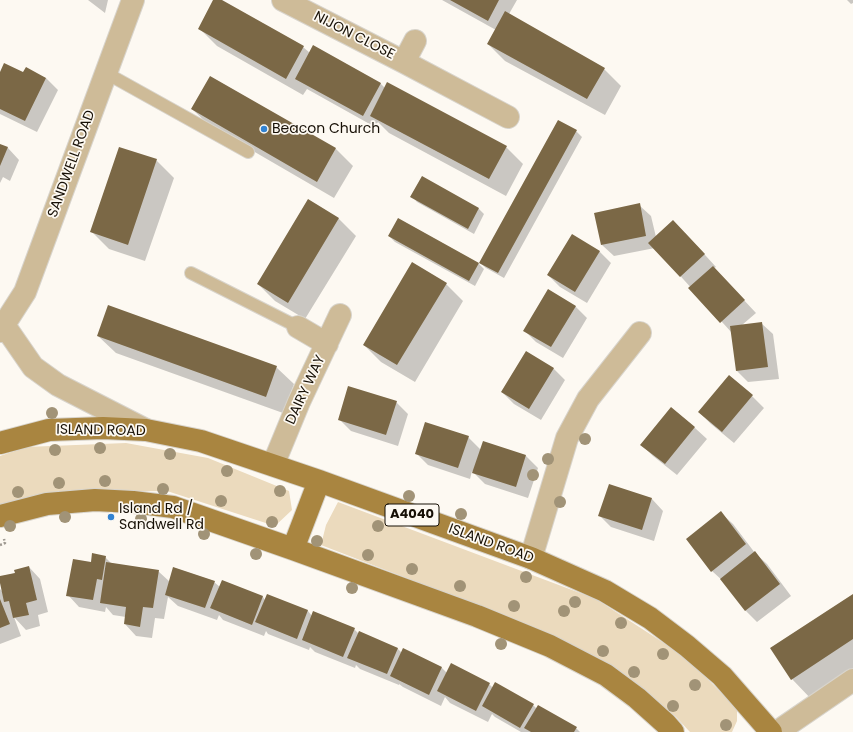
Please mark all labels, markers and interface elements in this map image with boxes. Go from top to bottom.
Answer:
street label: NIJON CLOSE [311,8,397,64]
street label: SANDWELL ROAD [45,108,99,220]
place label: Beacon Church [272,121,380,137]
marker: Beacon Church [259,124,269,134]
street label: DAIRY WAY [283,353,329,427]
street label: ISLAND ROAD [56,422,146,440]
place label: Island Rd / Sandwell Rd [119,501,204,534]
road number: A4040 [385,504,439,526]
marker: Island Rd / Sandwell Rd [106,512,116,522]
street label: ISLAND ROAD [446,521,536,567]

